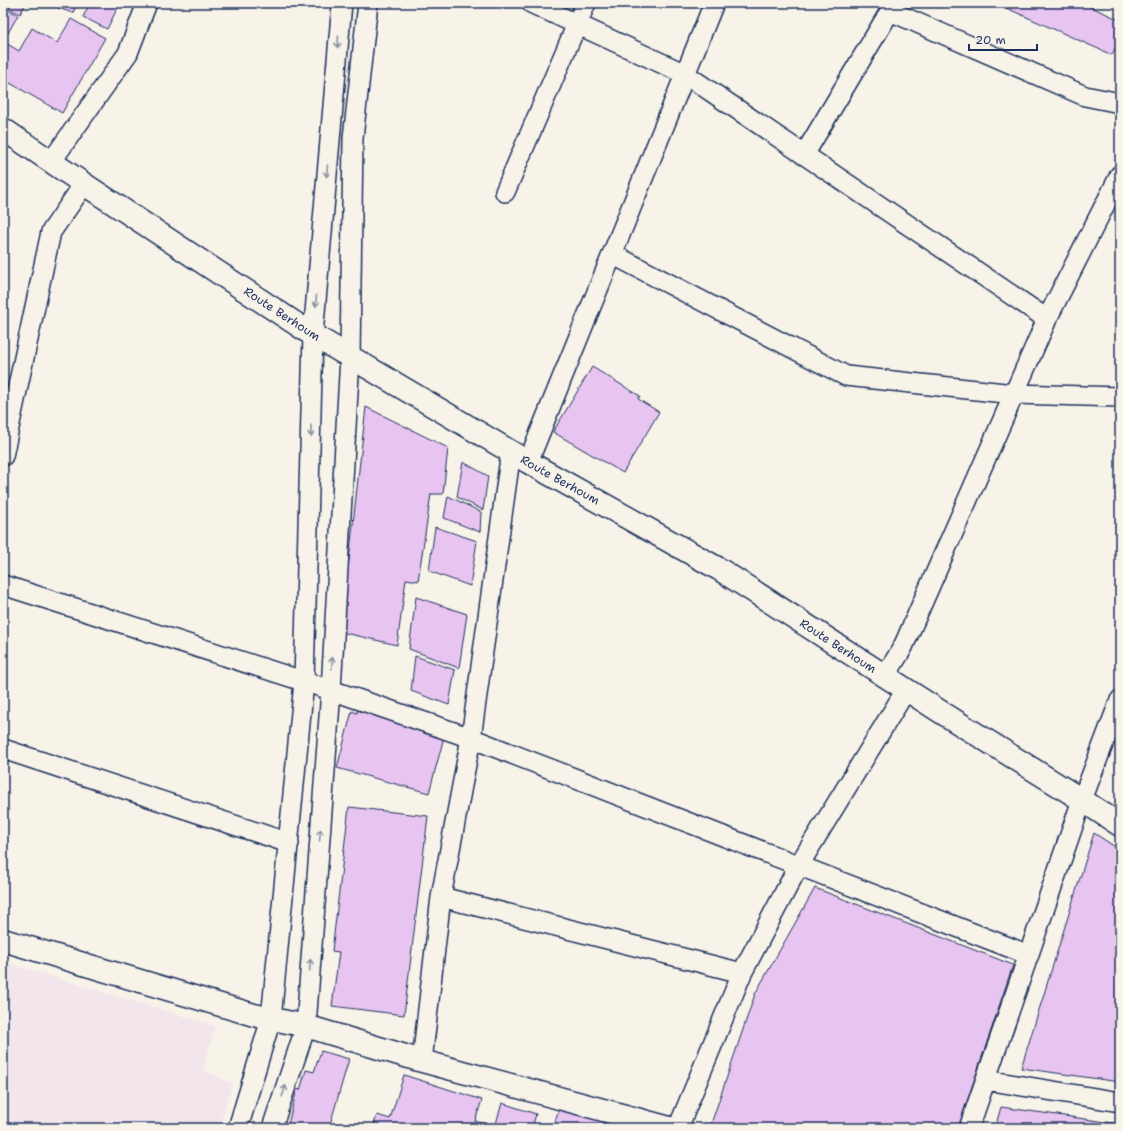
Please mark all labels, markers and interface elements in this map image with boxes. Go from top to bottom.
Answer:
scale bar [969,26,1037,52]
text: 20 m [975,32,1006,48]
one-way arrow [335,35,342,48]
one-way arrow [324,164,331,177]
street label: Route Berhoum [241,283,323,345]
one-way arrow [313,294,320,307]
one-way arrow [307,424,315,437]
street label: Route Berhoum [517,452,603,508]
street label: Route Berhoum [797,615,879,677]
one-way arrow [329,657,336,670]
one-way arrow [316,829,323,842]
one-way arrow [307,959,314,972]
one-way arrow [281,1085,288,1098]

